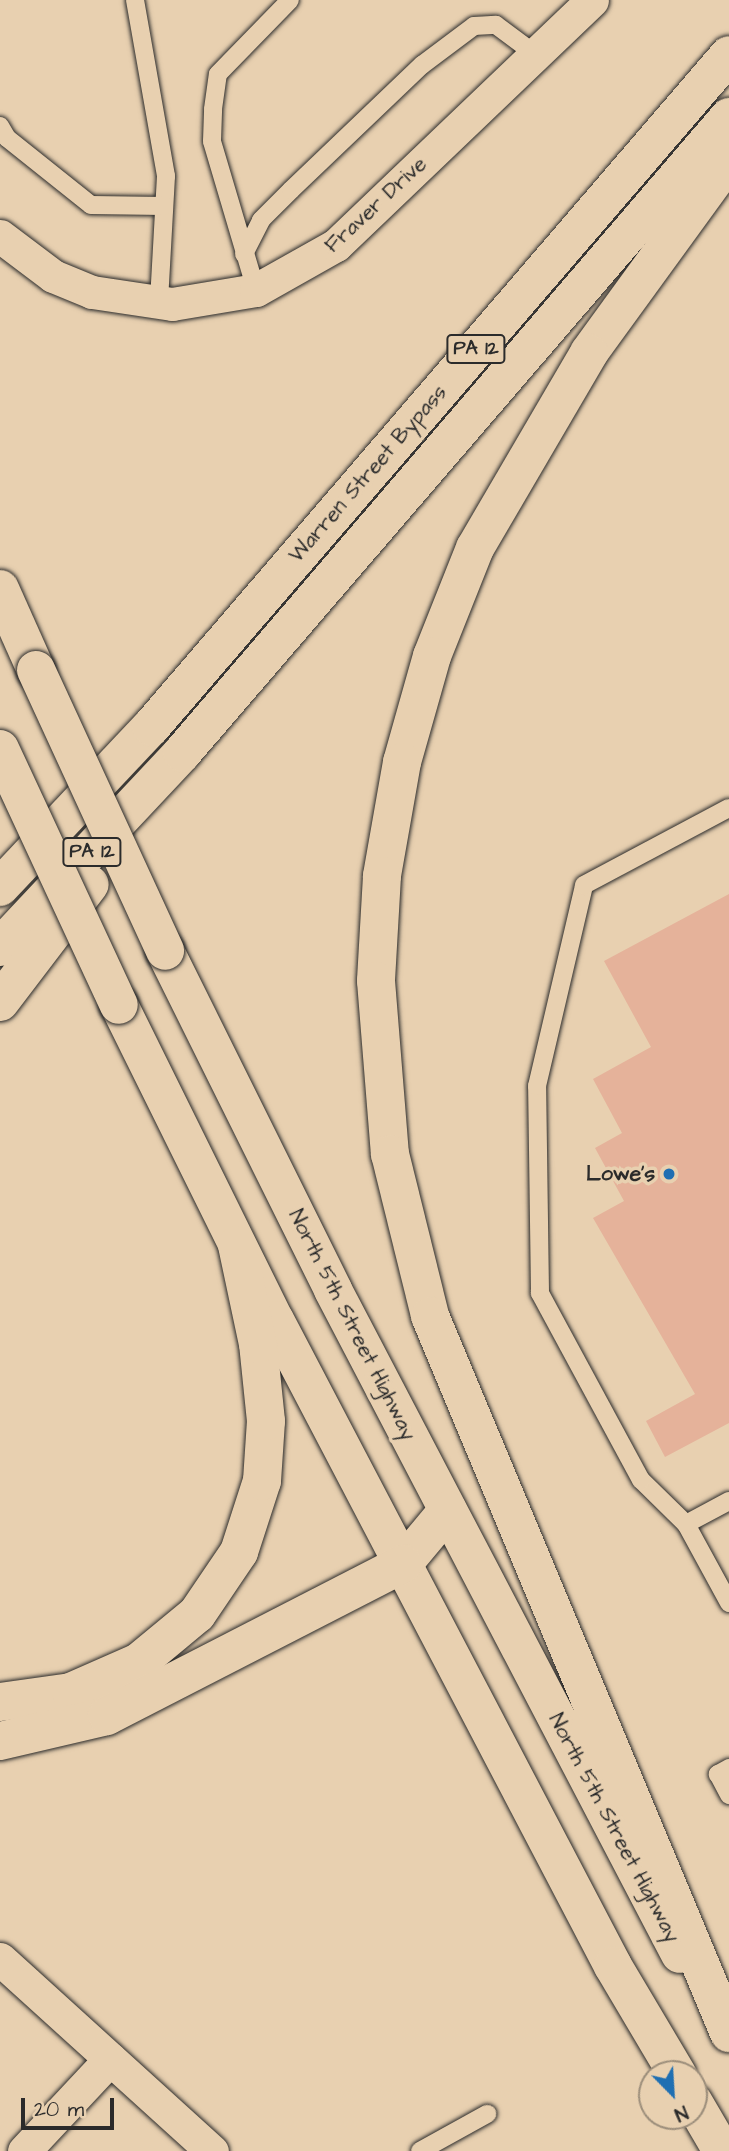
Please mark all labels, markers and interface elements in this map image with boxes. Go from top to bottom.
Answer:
street label: Fraver Drive [320,152,432,258]
road number: PA 12 [446,334,506,364]
street label: Warren Street Bypass [284,380,452,568]
road number: PA 12 [62,836,122,867]
place label: Lowe's [586,1161,655,1187]
marker: Lowe's [661,1166,677,1182]
street label: North 5th Street Highway [283,1205,421,1445]
street label: North 5th Street Highway [543,1709,685,1947]
north arrow [638,2060,708,2130]
scale bar [24,2084,117,2128]
text: 20 m [34,2095,84,2124]
text: N [670,2098,692,2128]

